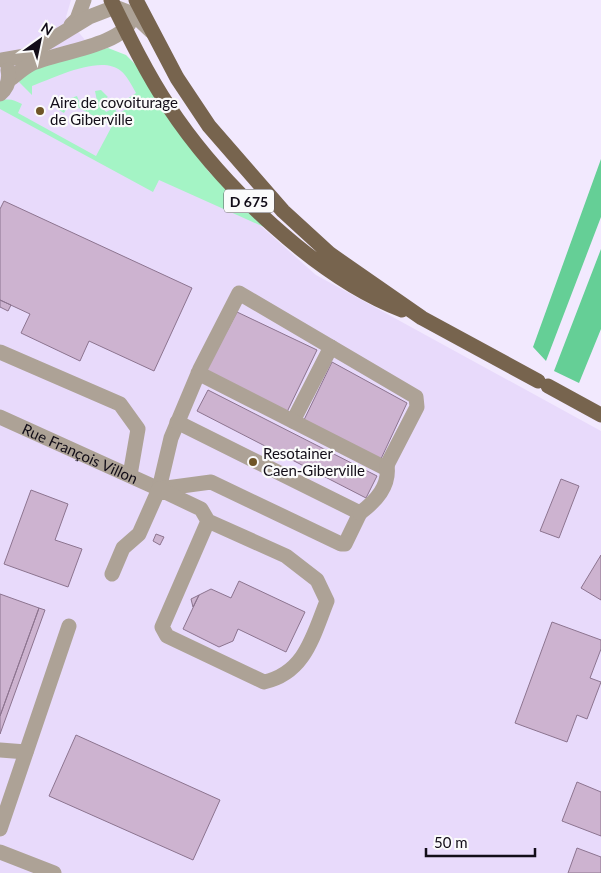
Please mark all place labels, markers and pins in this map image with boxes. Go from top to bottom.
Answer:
place label: Aire de covoiturage de Giberville [50,93,178,128]
marker: Aire de covoiturage de Giberville [34,105,46,117]
place label: Resotainer Caen-Giberville [263,444,365,479]
marker: Resotainer Caen-Giberville [247,456,259,468]

